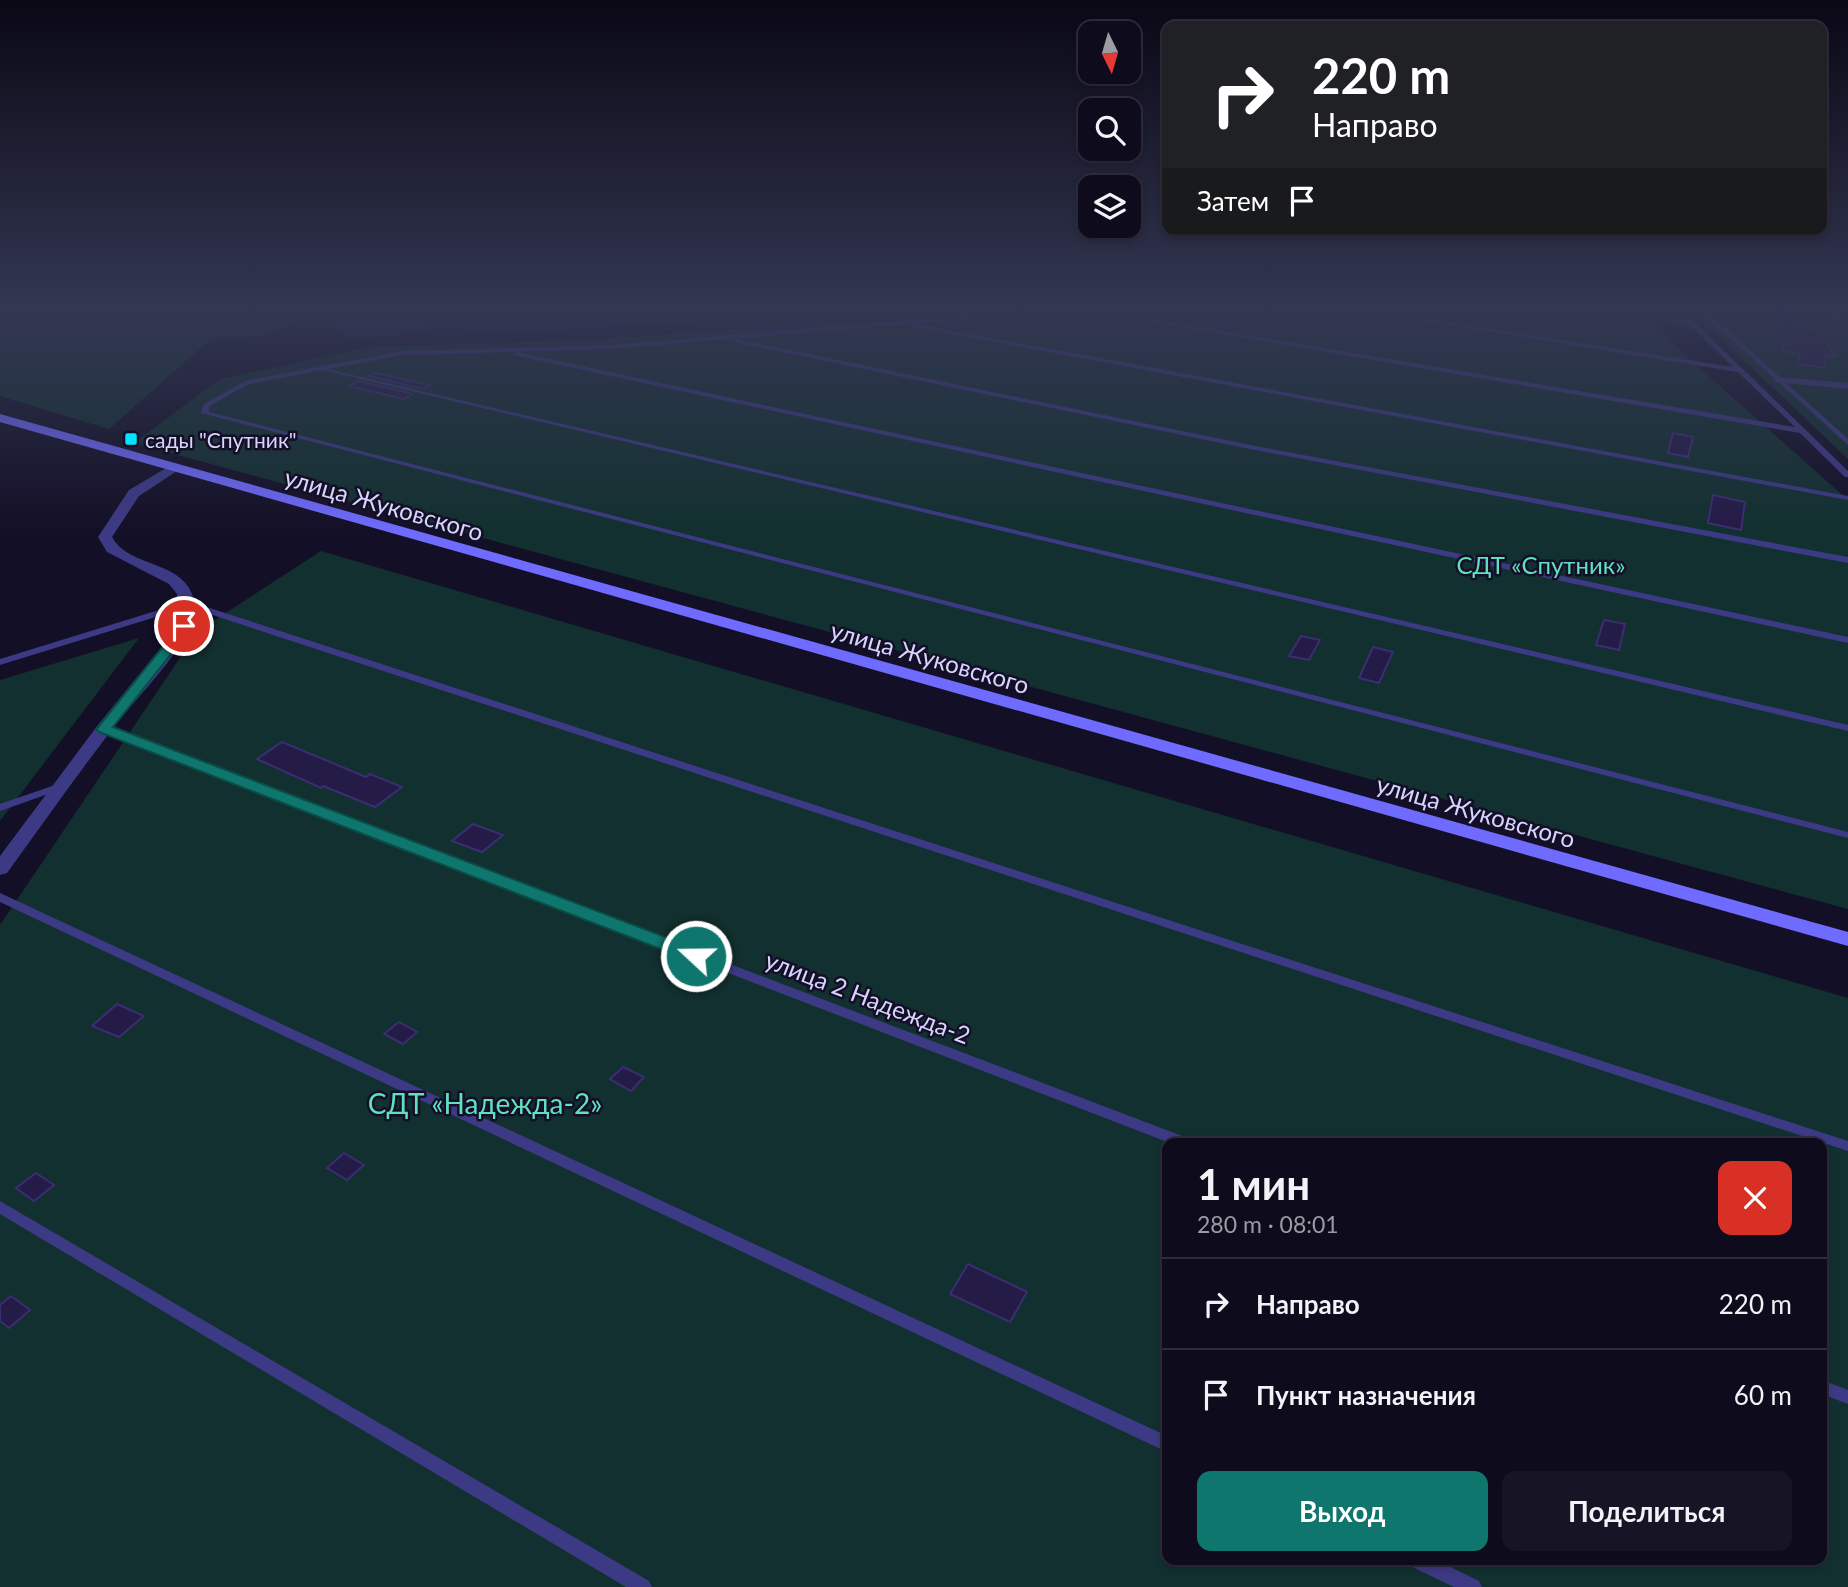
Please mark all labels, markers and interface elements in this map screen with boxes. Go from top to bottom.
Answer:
north arrow [1078,21,1141,84]
map controls [1078,21,1141,238]
text: 220 m [1312,46,1450,104]
icon: right [1197,49,1288,140]
button: search [1078,98,1141,161]
text: Направо [1312,105,1438,144]
button: layers [1078,175,1141,238]
icon: arrive [1283,182,1321,220]
text: Затем [1197,185,1269,217]
place label: сады "Спутник" [145,427,297,452]
marker: сады "Спутник" [123,431,139,447]
street label: улица Жуковского [281,462,487,546]
park label: СДТ «Спутник» [1456,550,1626,579]
pin [154,596,214,656]
icon: arrive [165,607,203,645]
street label: улица Жуковского [827,615,1033,699]
street label: улица Жуковского [1373,769,1579,853]
position arrow [659,919,733,993]
street label: улица 2 Надежда-2 [761,945,975,1049]
park label: СДТ «Надежда-2» [368,1086,602,1120]
text: 1 мин [1197,1159,1310,1209]
button: close [1718,1161,1792,1235]
text: 280 m · 08:01 [1197,1210,1339,1238]
icon: right [1197,1285,1235,1323]
text: Направо [1256,1288,1360,1320]
text: 220 m [1719,1288,1792,1320]
icon: arrive [1197,1376,1235,1414]
text: Пункт назначения [1256,1379,1476,1411]
text: 60 m [1734,1379,1792,1411]
button: Выход [1197,1471,1488,1551]
button: Поделиться [1502,1471,1792,1551]

